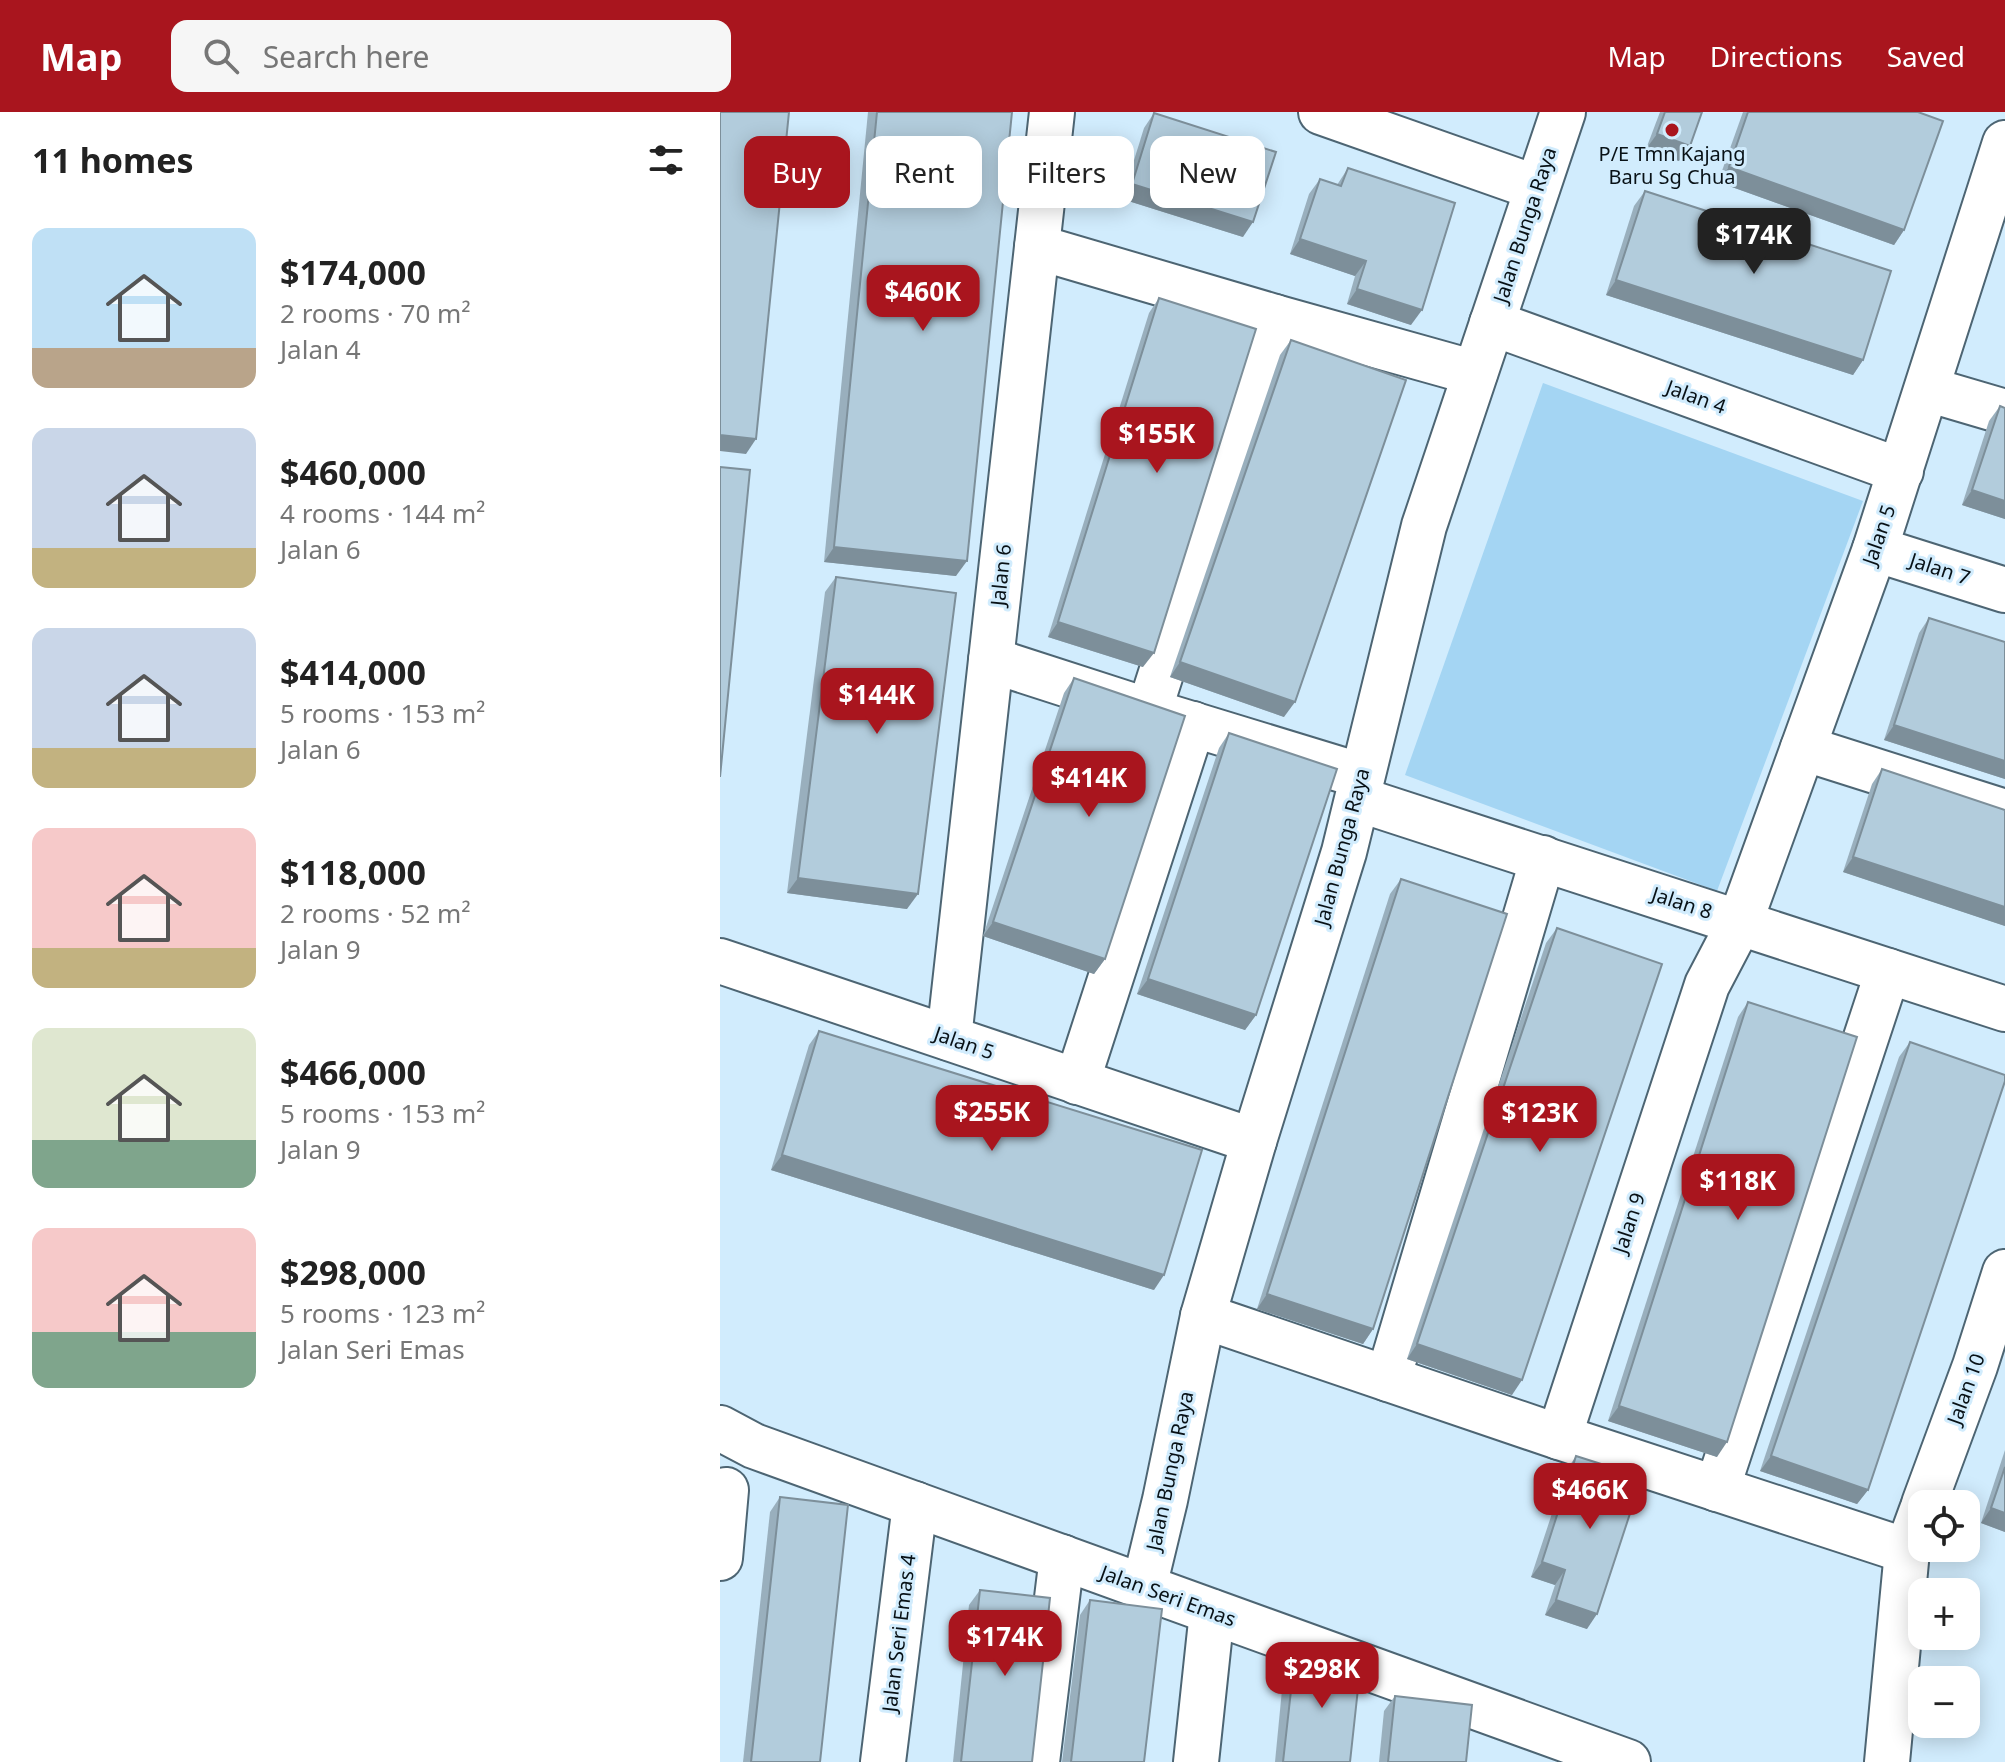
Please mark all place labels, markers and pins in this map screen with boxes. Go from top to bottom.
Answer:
marker: P/E Tmn Kajang Baru Sg Chua [1663,121,1681,139]
place label: P/E Tmn Kajang Baru Sg Chua [1599,140,1745,190]
pin: $174K [1698,208,1810,276]
pin: $460K [867,265,979,333]
pin: $155K [1101,407,1213,475]
pin: $144K [821,668,933,736]
pin: $414K [1033,751,1145,819]
pin: $255K [936,1085,1048,1153]
pin: $123K [1484,1086,1596,1154]
pin: $118K [1682,1154,1794,1222]
pin: $466K [1534,1463,1646,1531]
pin: $174K [949,1610,1061,1678]
pin: $298K [1266,1642,1378,1710]

